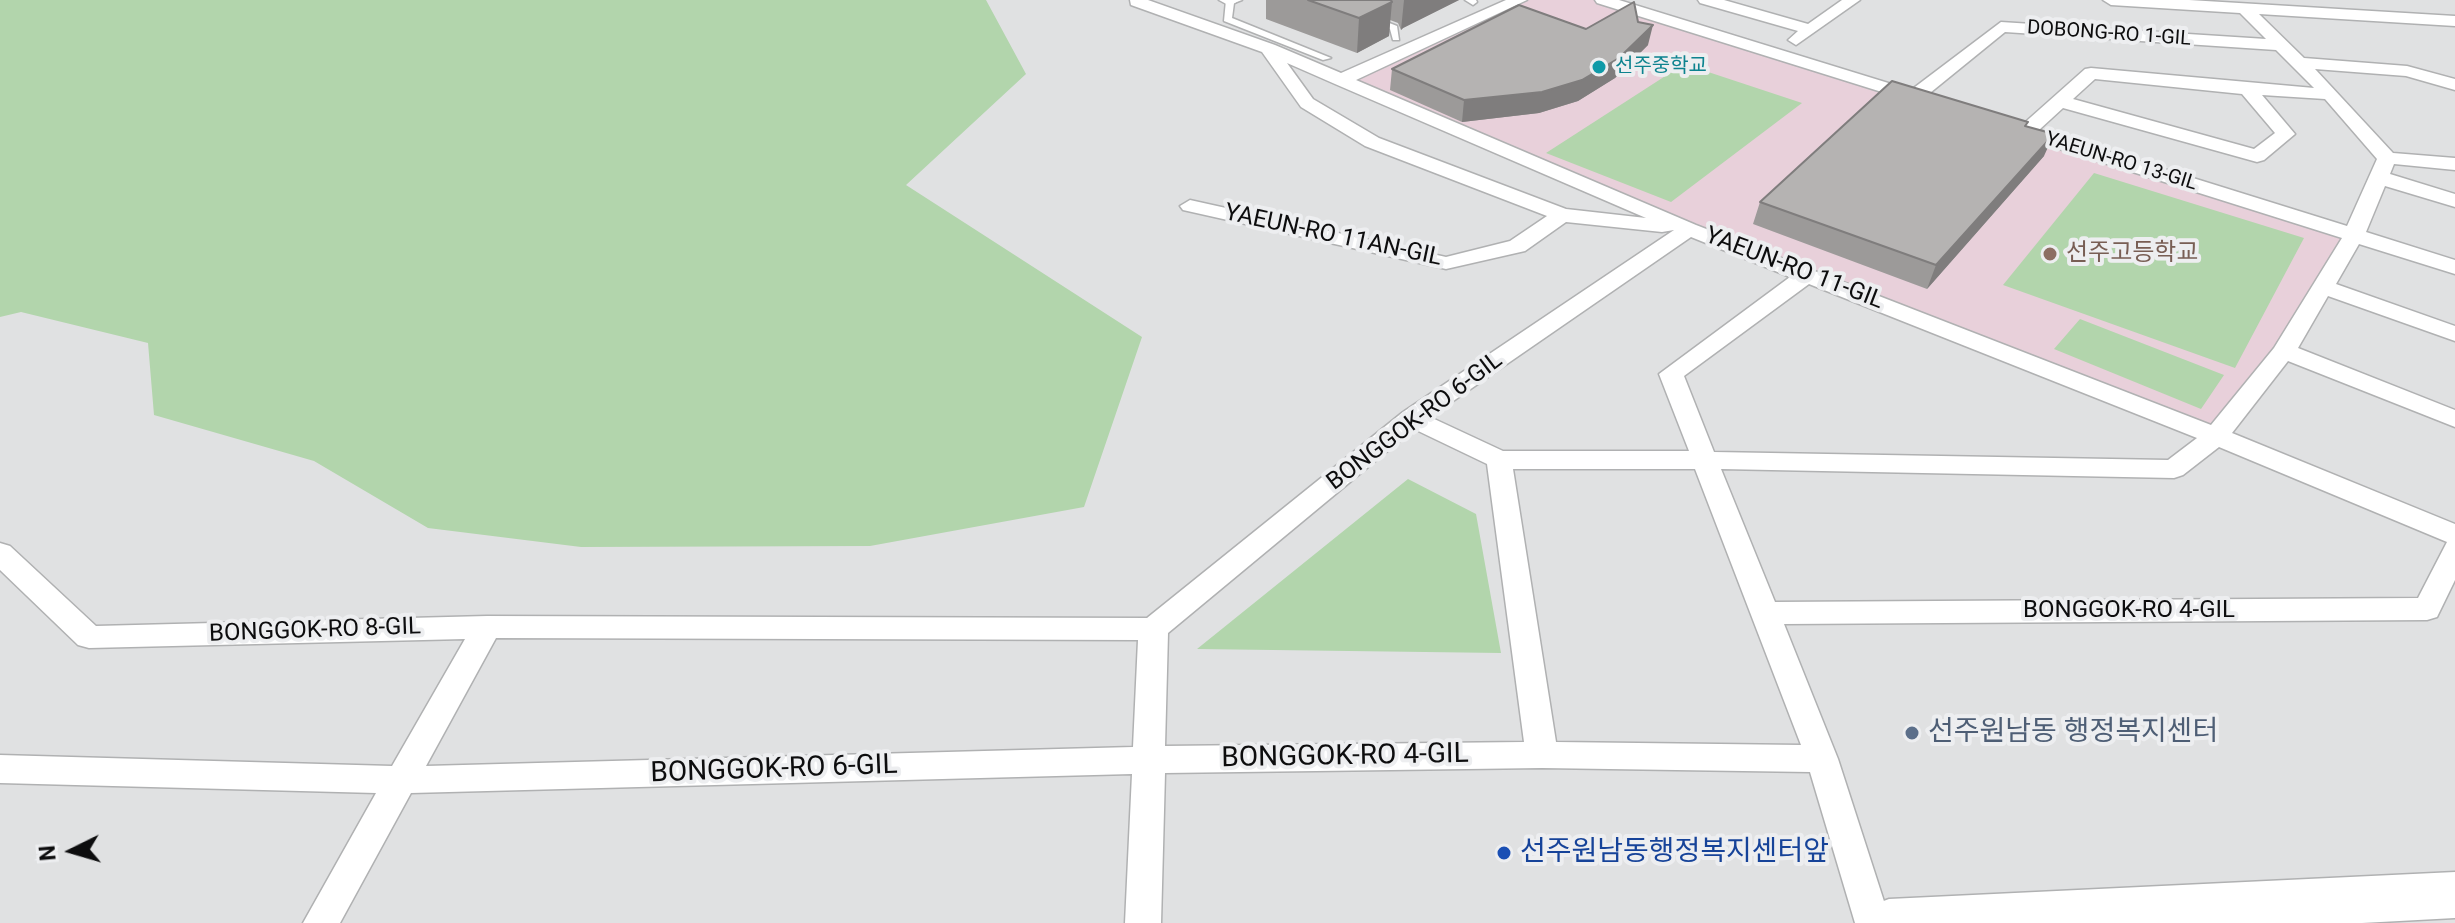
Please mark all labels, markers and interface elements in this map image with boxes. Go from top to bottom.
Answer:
street label: DOBONG-RO 1-GIL [2026,16,2192,52]
place label: 선주중학교 [1615,55,1707,79]
marker: 선주중학교 [1590,58,1608,76]
street label: YAEUN-RO 13-GIL [2042,128,2200,196]
street label: YAEUN-RO 11AN-GIL [1222,199,1444,273]
street label: YAEUN-RO 11-GIL [1701,222,1887,316]
place label: 선주고등학교 [2066,240,2198,268]
marker: 선주고등학교 [2041,245,2059,263]
street label: BONGGOK-RO 6-GIL [1322,347,1508,497]
street label: BONGGOK-RO 4-GIL [2023,597,2235,625]
street label: BONGGOK-RO 8-GIL [209,613,421,649]
place label: 선주원남동 행정복지센터 [1928,716,2218,750]
marker: 선주원남동 행정복지센터 [1903,724,1921,742]
street label: BONGGOK-RO 4-GIL [1221,738,1469,776]
street label: BONGGOK-RO 6-GIL [650,749,898,791]
north arrow [32,811,112,891]
place label: 선주원남동행정복지센터앞 [1520,836,1829,870]
text: N [34,844,61,862]
marker: 선주원남동행정복지센터앞 [1495,844,1513,862]

